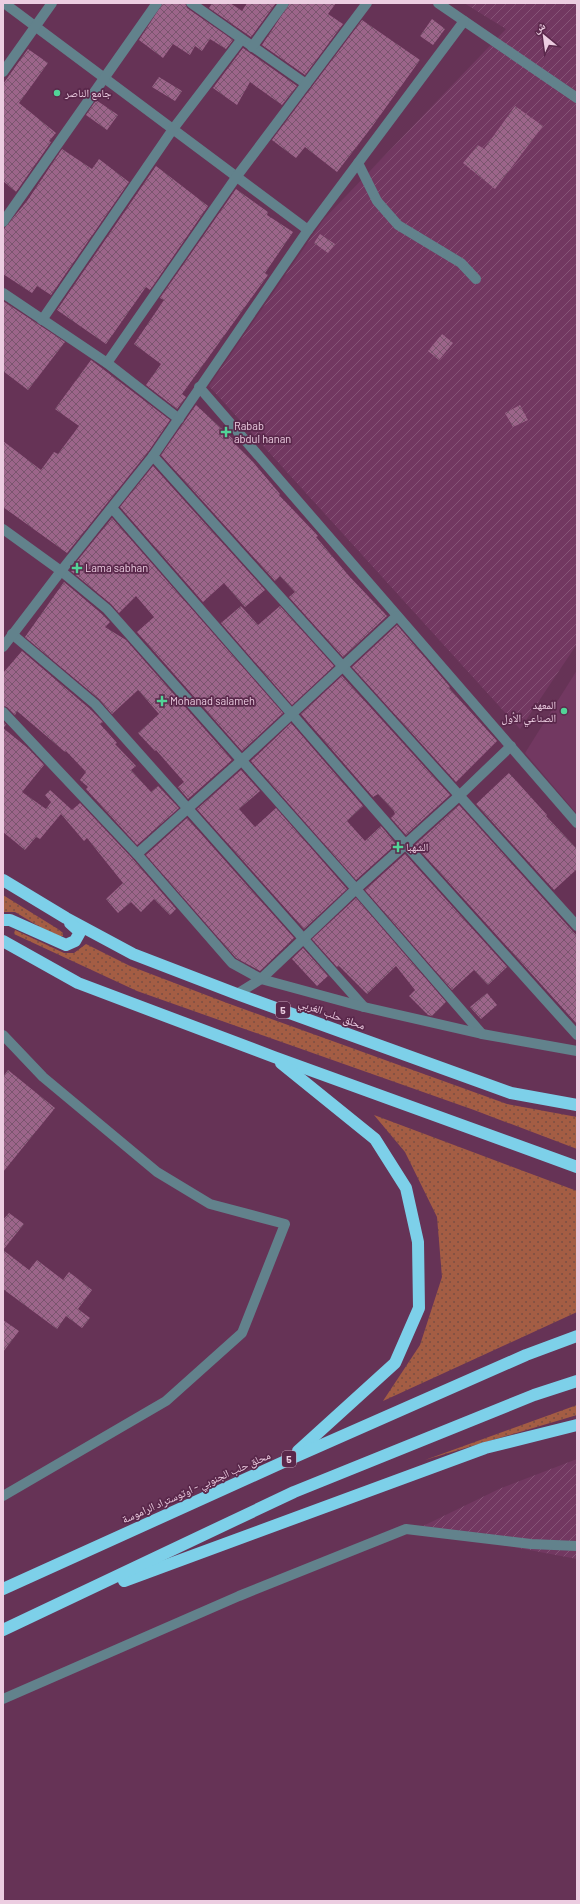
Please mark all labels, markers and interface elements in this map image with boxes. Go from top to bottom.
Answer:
north arrow [524,16,564,56]
text: ش [531,18,548,37]
place label: جامع الناصر [64,86,111,100]
marker: جامع الناصر [52,88,62,98]
place label: Rabab abdul hanan [234,419,291,445]
marker: Rabab abdul hanan [221,427,231,437]
place label: Lama sabhan [85,561,148,574]
marker: Lama sabhan [72,563,82,573]
place label: Mohanad salameh [170,694,255,707]
marker: Mohanad salameh [157,696,167,706]
place label: المعهد الصناعي الأول [501,698,556,727]
marker: المعهد الصناعي الأول [559,706,569,716]
place label: الشهبا [406,840,428,853]
marker: الشهبا [393,842,403,852]
street label: محلق حلب الغربي [296,995,367,1034]
road number: 5 [276,1002,290,1018]
street label: محلق حلب الجنوبي - اوتوستراد الراموسة [120,1448,273,1528]
road number: 5 [282,1451,296,1467]

